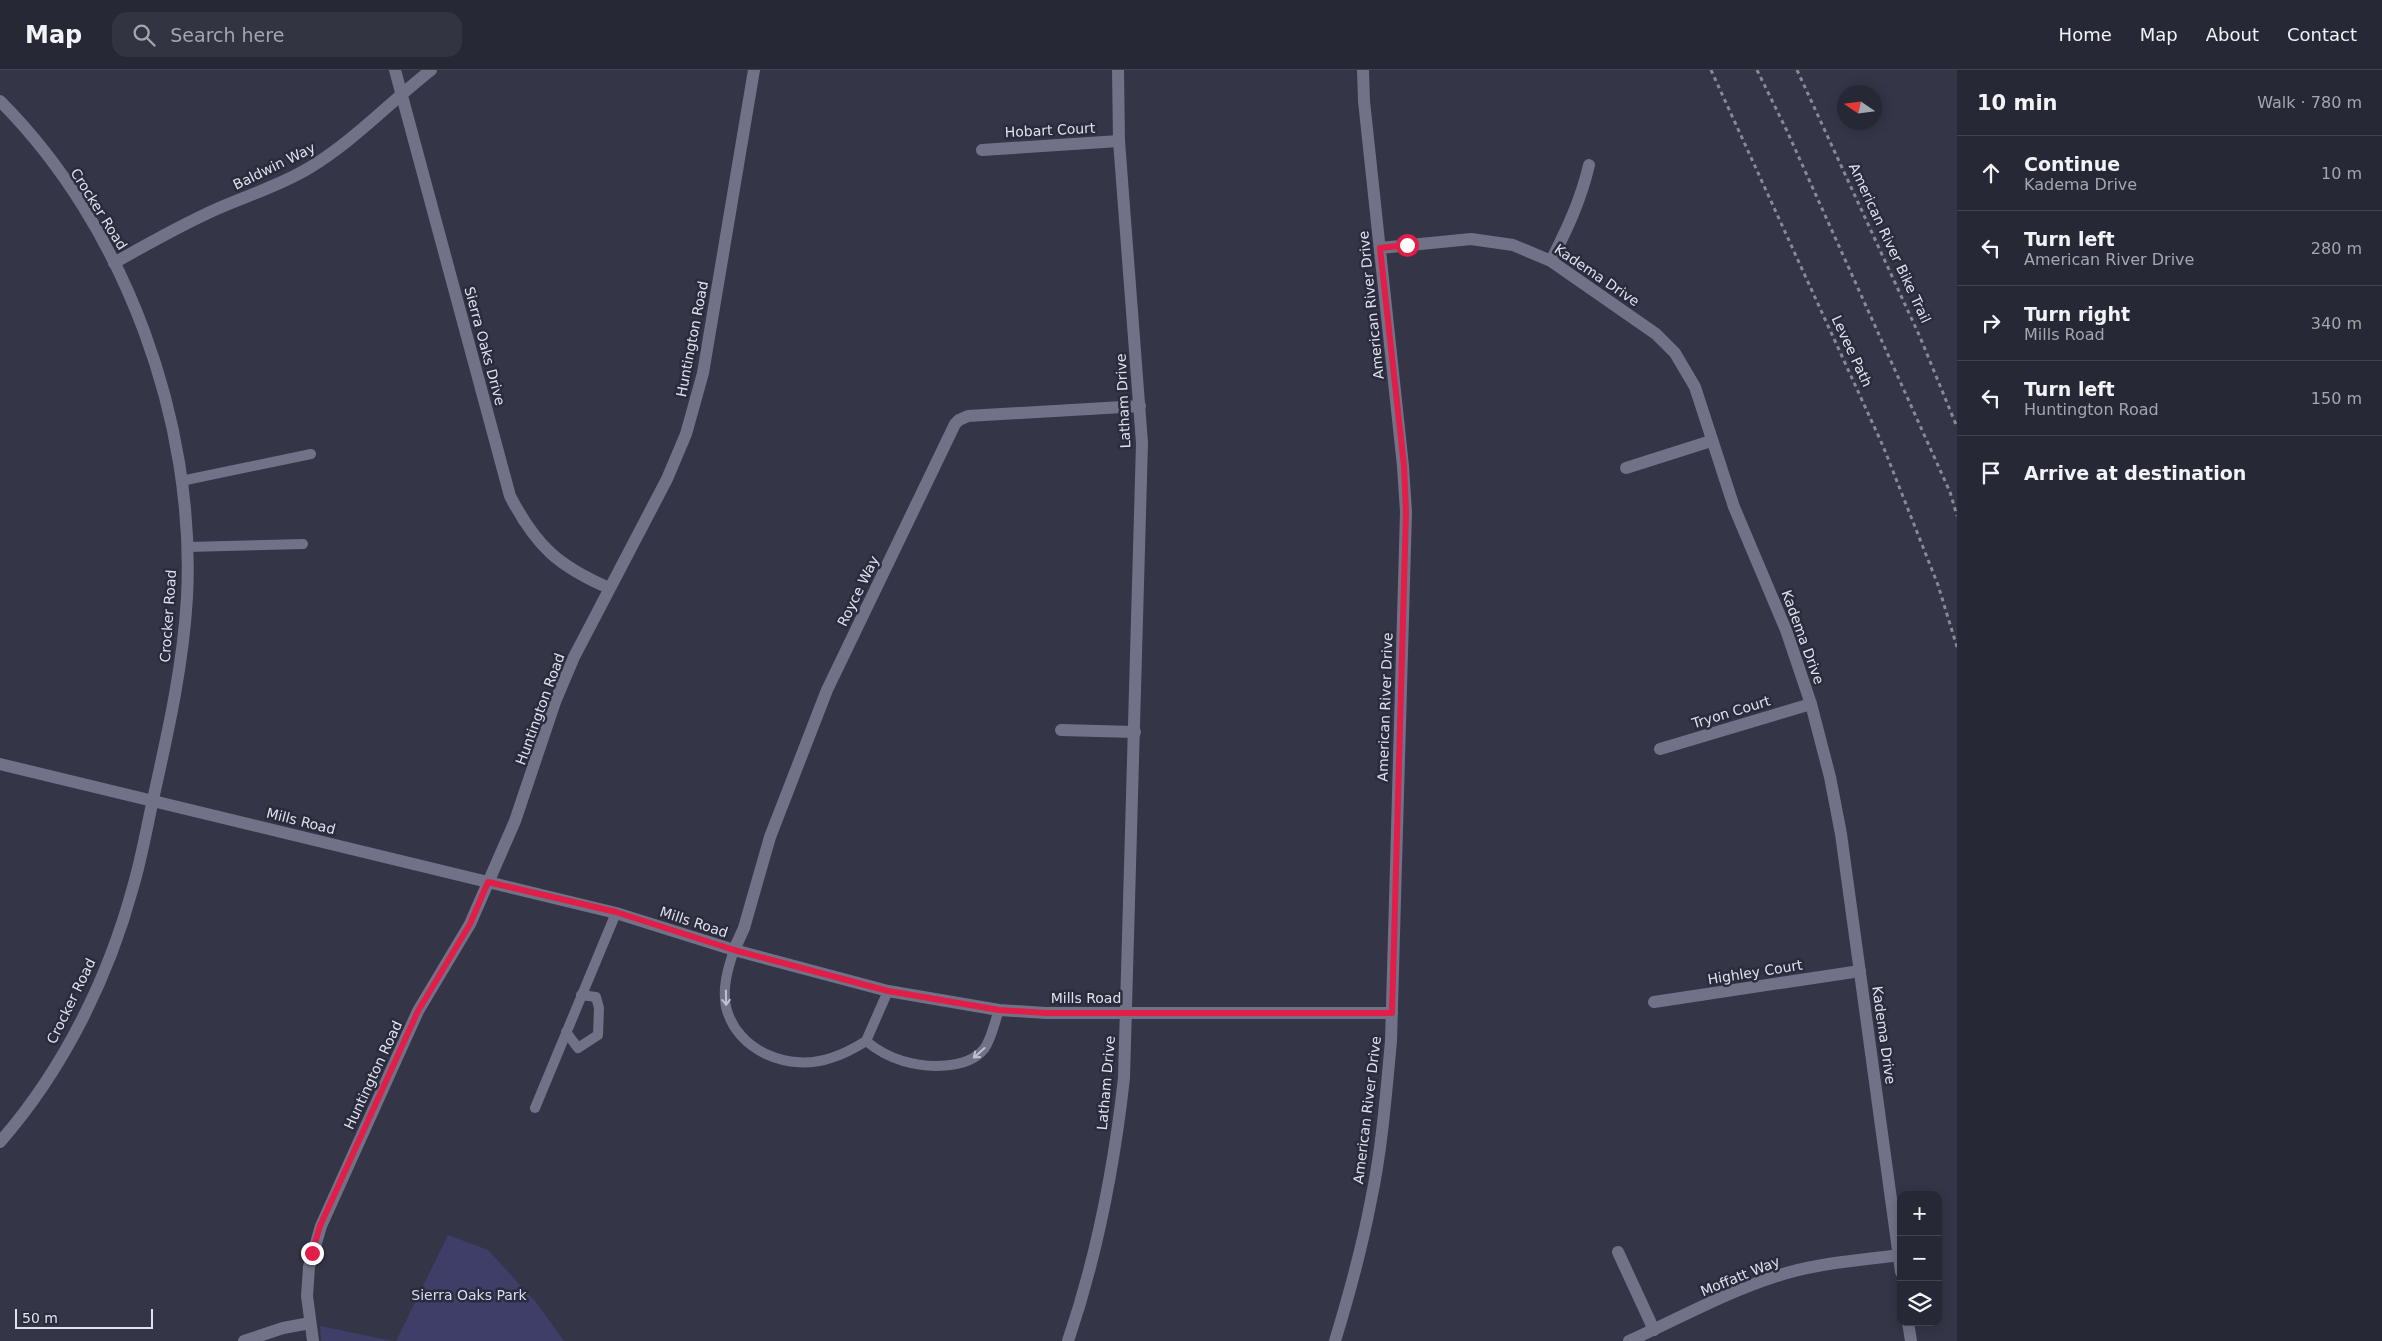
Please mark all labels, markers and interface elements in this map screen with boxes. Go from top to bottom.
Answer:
search box [112,12,462,57]
text: Map [25,21,82,49]
icon: search [130,21,158,49]
text: Search here [170,24,284,46]
text: Home [2059,24,2112,45]
text: Map [2140,24,2178,45]
text: About [2206,24,2259,45]
text: Contact [2287,24,2357,45]
north arrow [1837,85,1882,130]
text: 10 min [1977,91,2058,115]
text: Walk · 780 m [2257,93,2362,112]
street label: Hobart Court [1004,120,1096,140]
street label: Baldwin Way [230,139,318,193]
text: Continue [2024,153,2120,175]
icon: ahead [1977,159,2005,187]
street label: American River Bike Trail [1846,161,1934,325]
text: 10 m [2321,164,2362,183]
street label: Crocker Road [68,165,130,253]
text: Kadema Drive [2024,175,2137,194]
text: Turn left [2024,228,2115,250]
street label: American River Drive [1355,230,1387,380]
route start [1396,234,1419,257]
icon: left [1977,234,2005,262]
text: 280 m [2311,239,2362,258]
street label: Kadema Drive [1551,241,1643,309]
text: American River Drive [2024,250,2194,269]
street label: Huntington Road [673,280,711,398]
street label: Sierra Oaks Drive [461,285,509,407]
text: Turn right [2024,303,2130,325]
icon: right [1977,309,2005,337]
street label: Levee Path [1829,313,1875,389]
text: 340 m [2311,314,2362,333]
text: Mills Road [2024,325,2105,344]
street label: Latham Drive [1113,353,1133,449]
text: Turn left [2024,378,2115,400]
icon: left [1977,384,2005,412]
text: 150 m [2311,389,2362,408]
text: Huntington Road [2024,400,2159,419]
icon: arrive [1977,459,2005,487]
text: Arrive at destination [2024,462,2246,484]
street label: Royce Way [834,553,882,629]
street label: Crocker Road [157,569,179,663]
street label: Kadema Drive [1779,588,1827,686]
street label: American River Drive [1374,632,1396,782]
street label: Huntington Road [512,651,568,767]
street label: Tryon Court [1689,692,1772,732]
street label: Mills Road [265,805,337,837]
street label: Mills Road [658,903,730,941]
street label: Crocker Road [43,956,99,1046]
street label: Highley Court [1706,957,1804,987]
street label: Kadema Drive [1869,985,1899,1085]
one-way arrow [721,989,731,1005]
street label: Mills Road [1051,990,1121,1006]
street label: Huntington Road [341,1018,405,1132]
street label: Latham Drive [1094,1035,1118,1131]
street label: American River Drive [1350,1035,1384,1185]
one-way arrow [972,1047,985,1059]
map controls [1897,1191,1942,1326]
button: + [1897,1191,1942,1236]
button: − [1897,1236,1942,1281]
route end [301,1242,324,1265]
street label: Moffatt Way [1698,1253,1782,1299]
button: layers [1897,1281,1942,1326]
park label: Sierra Oaks Park [411,1287,528,1303]
scale bar [15,1306,152,1329]
text: 50 m [22,1310,58,1326]

